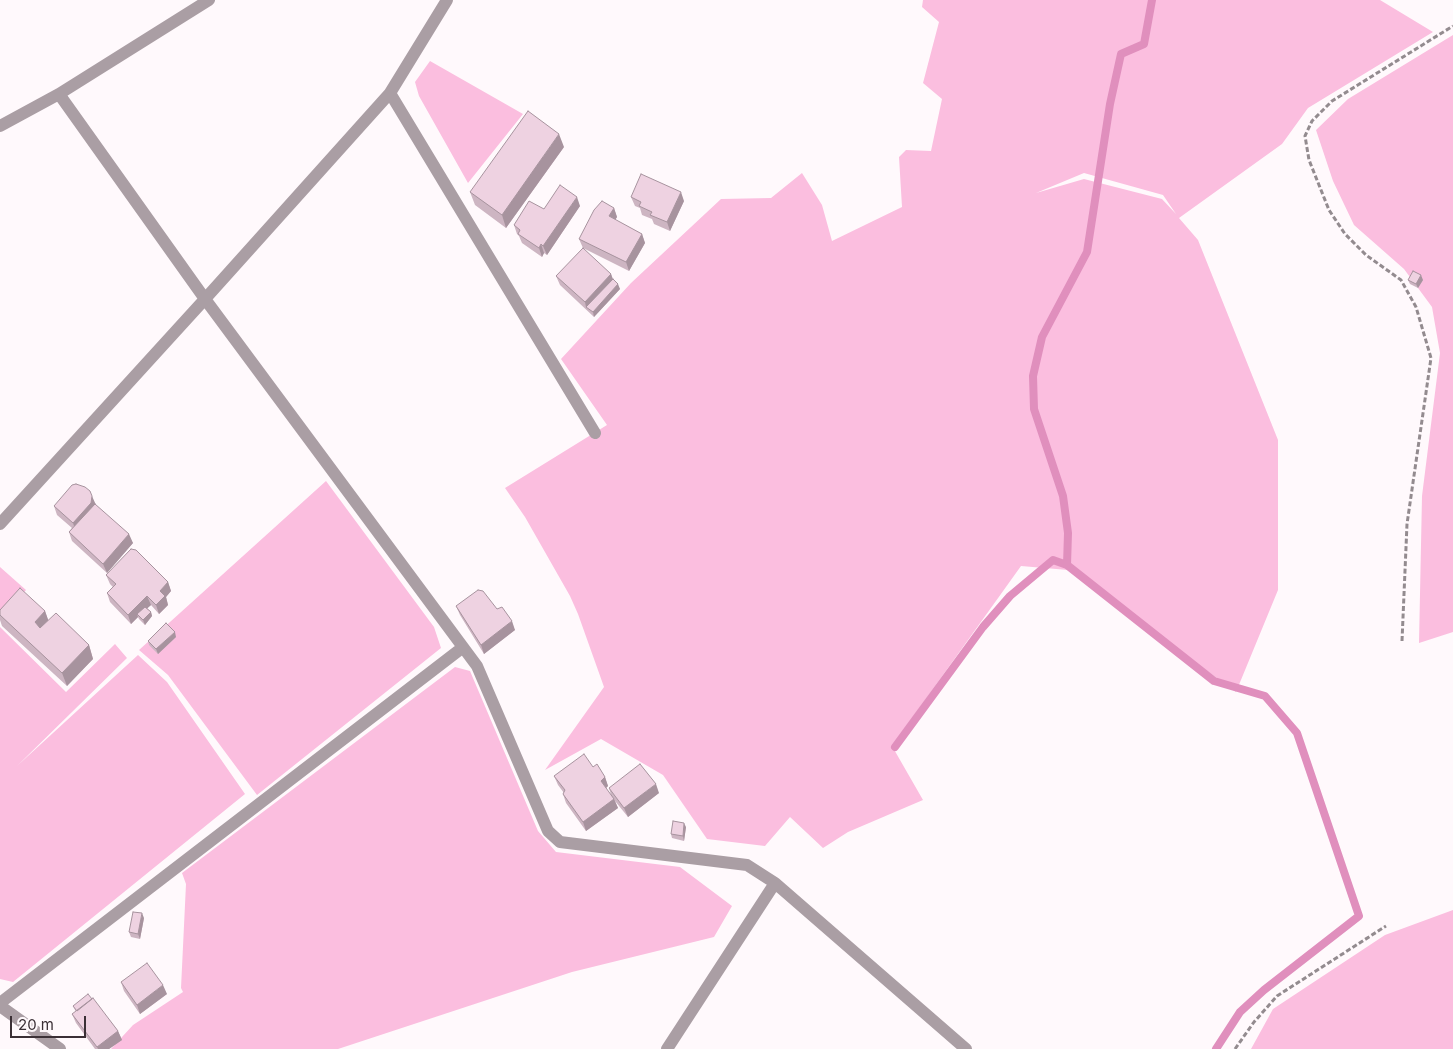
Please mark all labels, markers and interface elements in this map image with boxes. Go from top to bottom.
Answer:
scale bar [12,1006,89,1038]
text: 20 m [18,1015,54,1034]

